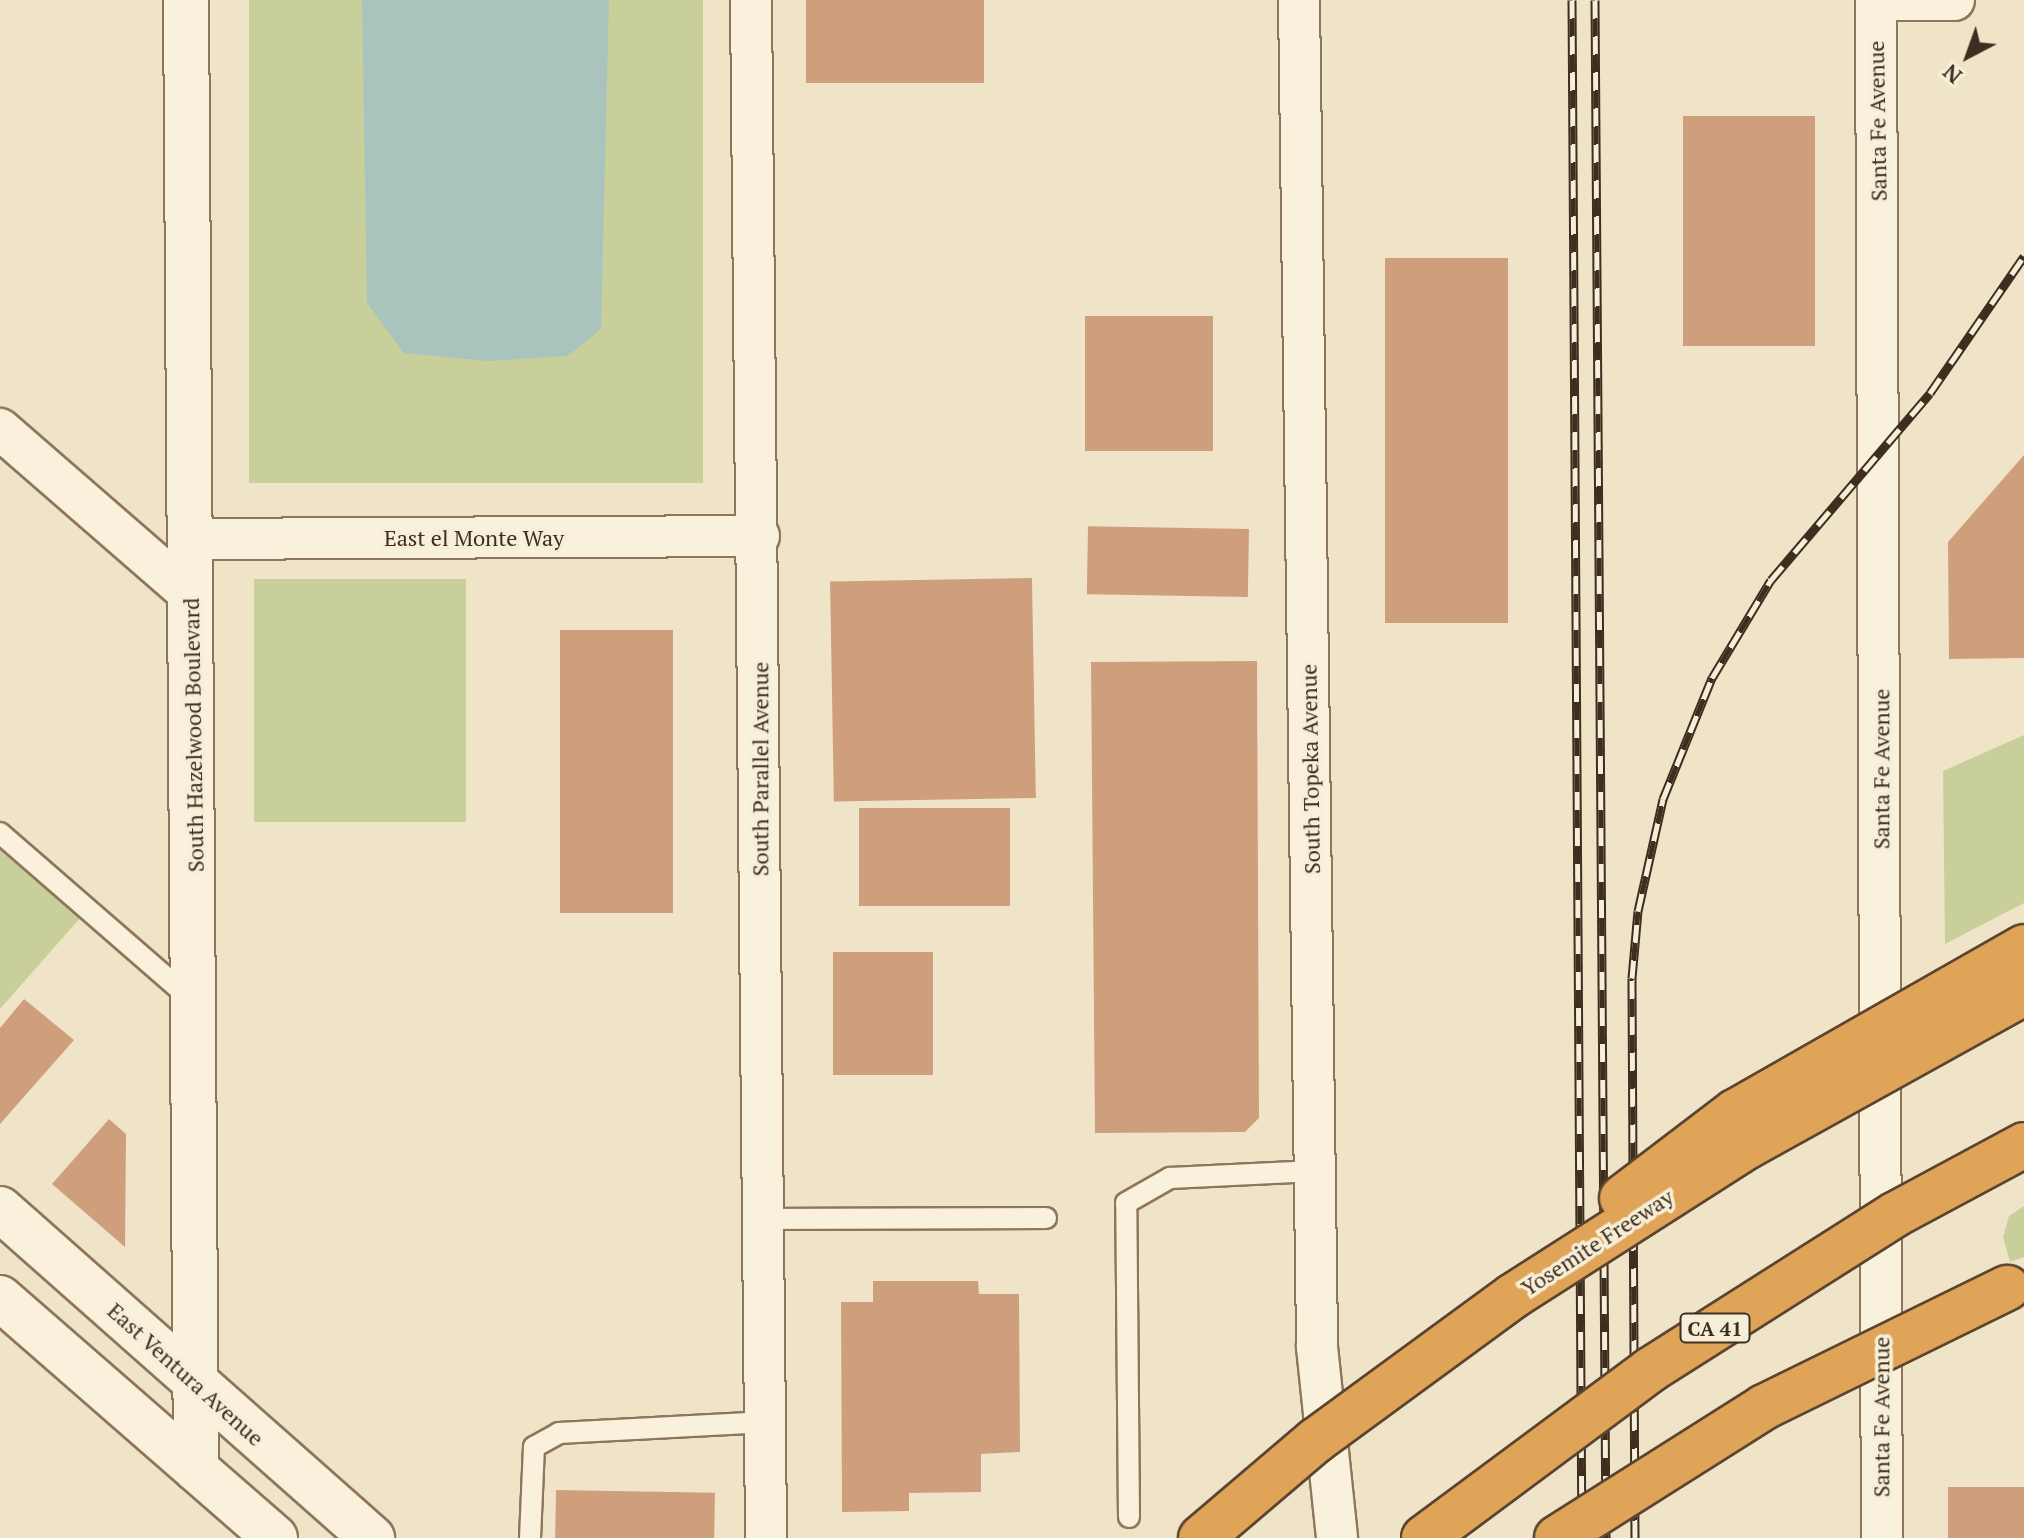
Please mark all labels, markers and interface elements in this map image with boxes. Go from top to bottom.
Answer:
north arrow [1928,16,2008,96]
street label: Santa Fe Avenue [1862,40,1892,202]
text: N [1936,58,1968,91]
street label: East el Monte Way [384,525,564,551]
street label: South Hazelwood Boulevard [177,598,209,872]
street label: South Parallel Avenue [747,661,773,877]
street label: South Topeka Avenue [1295,663,1325,875]
street label: Santa Fe Avenue [1868,689,1894,849]
street label: Yosemite Freeway [1516,1183,1678,1301]
street label: East Ventura Avenue [102,1297,270,1451]
road number: CA 41 [1679,1312,1751,1344]
street label: Santa Fe Avenue [1868,1337,1894,1497]

